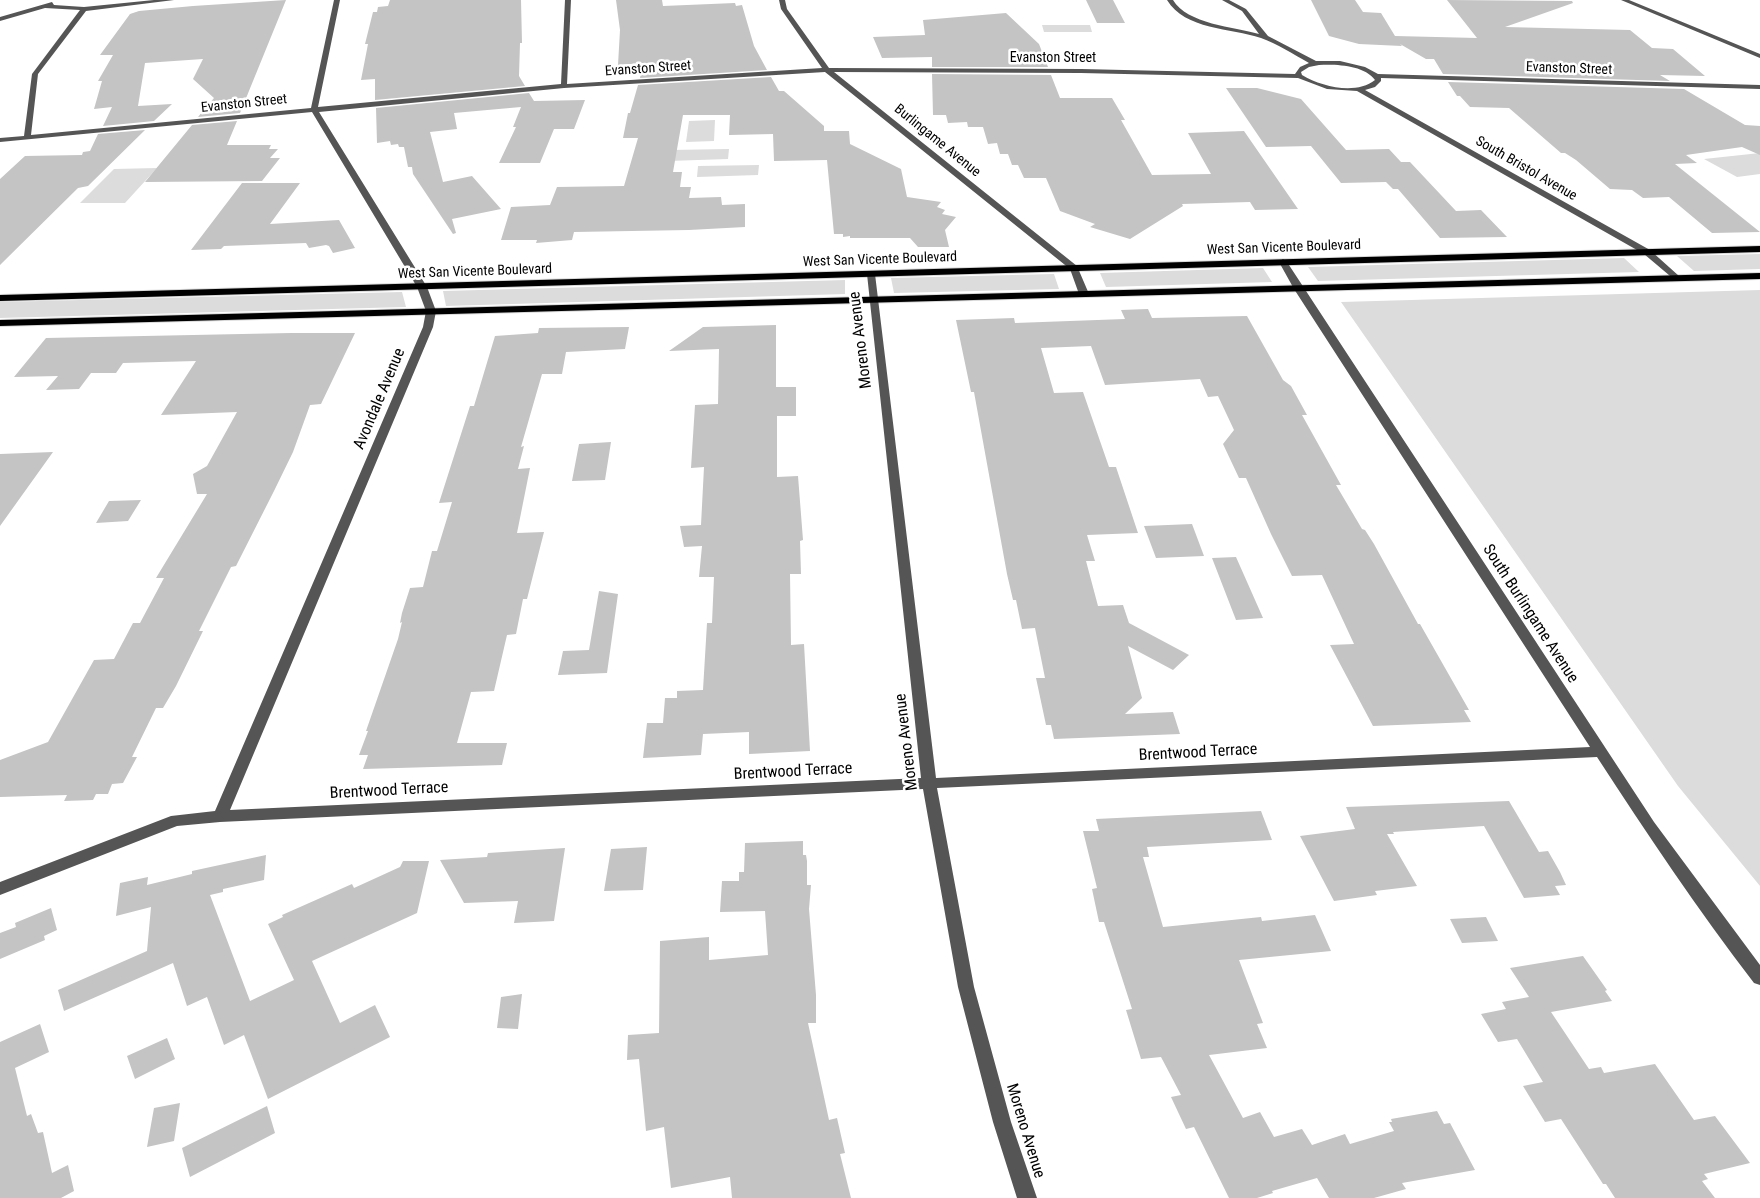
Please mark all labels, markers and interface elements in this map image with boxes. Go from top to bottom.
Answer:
street label: Evanston Street [1010,50,1096,66]
street label: Evanston Street [604,58,692,80]
street label: Evanston Street [1526,59,1612,79]
street label: Evanston Street [200,91,288,117]
street label: Burlingame Avenue [890,101,984,181]
street label: South Bristol Avenue [1472,133,1580,205]
street label: West San Vicente Boulevard [1207,237,1361,259]
street label: West San Vicente Boulevard [803,249,957,271]
street label: West San Vicente Boulevard [398,261,552,283]
street label: Moreno Avenue [846,290,876,390]
street label: Avondale Avenue [350,346,410,452]
street label: South Burlingame Avenue [1478,541,1582,687]
street label: Moreno Avenue [892,692,922,792]
street label: Brentwood Terrace [1138,740,1258,766]
street label: Brentwood Terrace [733,759,853,785]
street label: Brentwood Terrace [329,778,449,804]
street label: Moreno Avenue [1002,1081,1048,1181]

